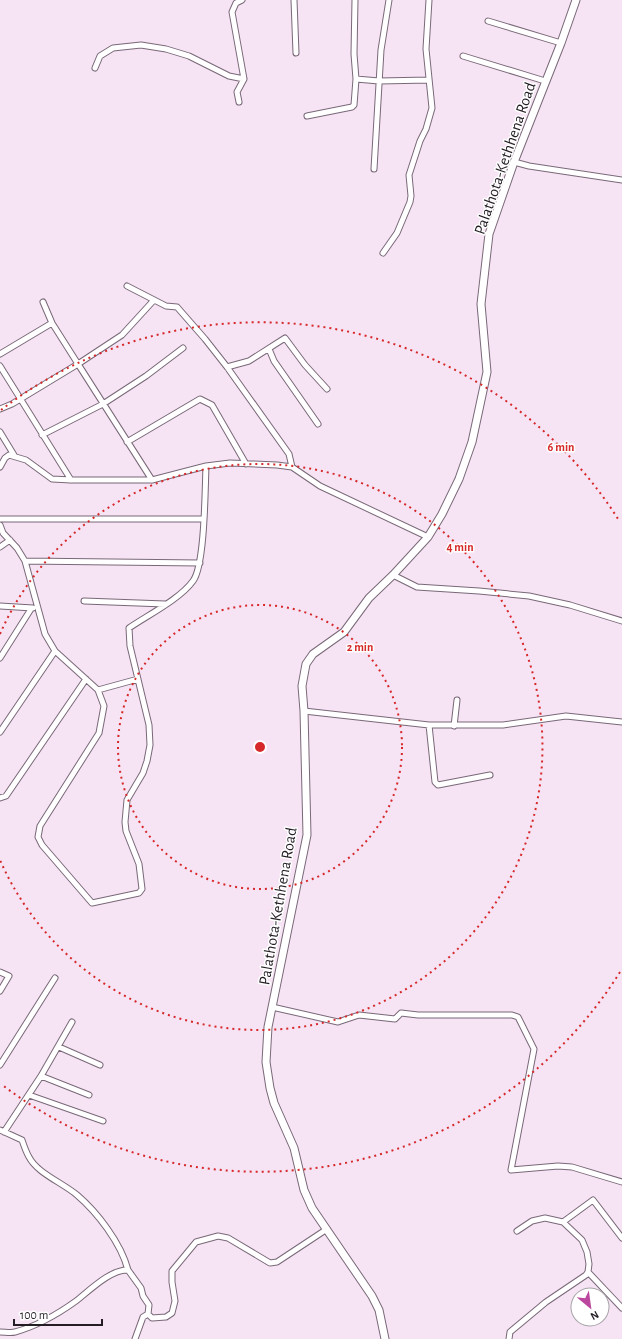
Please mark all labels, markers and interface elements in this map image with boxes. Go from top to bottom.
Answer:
street label: Palathota-Kethhena Road [471,80,539,236]
text: 6 min [548,441,574,453]
text: 4 min [446,541,474,553]
text: 2 min [347,641,373,653]
centre of rings [253,740,267,754]
street label: Palathota-Kethhena Road [256,826,300,986]
north arrow [570,1287,610,1327]
scale bar [14,1301,102,1327]
text: 100 m [20,1309,48,1321]
text: N [589,1309,601,1322]

